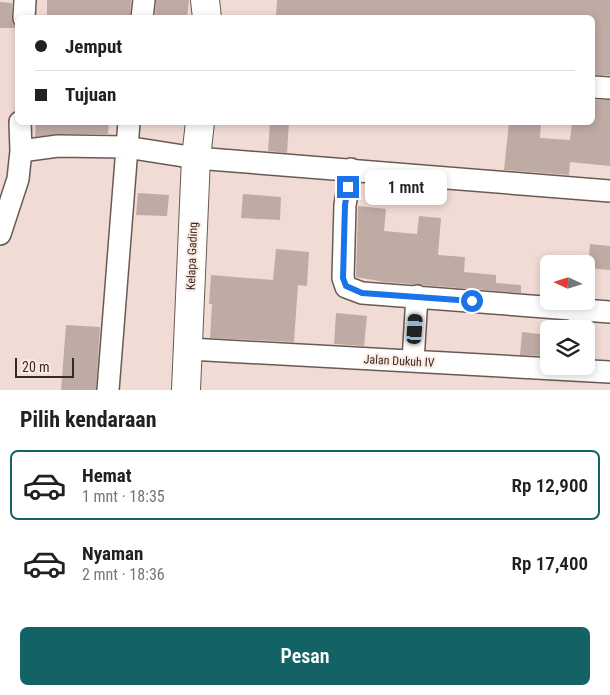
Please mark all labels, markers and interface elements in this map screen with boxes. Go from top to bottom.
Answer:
text: Jemput [65,35,122,58]
text: Tujuan [65,83,116,106]
callout: 1 mnt [366,170,448,204]
route end [337,176,359,198]
text: 1 mnt [388,178,424,197]
street label: Kelapa Gading [184,222,200,290]
north arrow [540,255,595,310]
map controls [540,255,595,375]
route start [461,290,483,312]
car [406,314,423,344]
button: layers [540,320,595,375]
street label: Jalan Dukuh IV [363,352,435,370]
scale bar [15,355,74,378]
text: 20 m [22,359,50,375]
text: Pilih kendaraan [20,407,156,432]
icon: car [22,463,67,508]
text: Hemat [82,464,132,487]
text: Rp 12,900 [512,474,588,497]
text: 1 mnt · 18:35 [82,487,165,506]
icon: car [22,541,67,586]
text: Nyaman [82,542,143,565]
text: Rp 17,400 [512,552,588,575]
text: 2 mnt · 18:36 [82,565,165,584]
button: Pesan [20,627,590,685]

